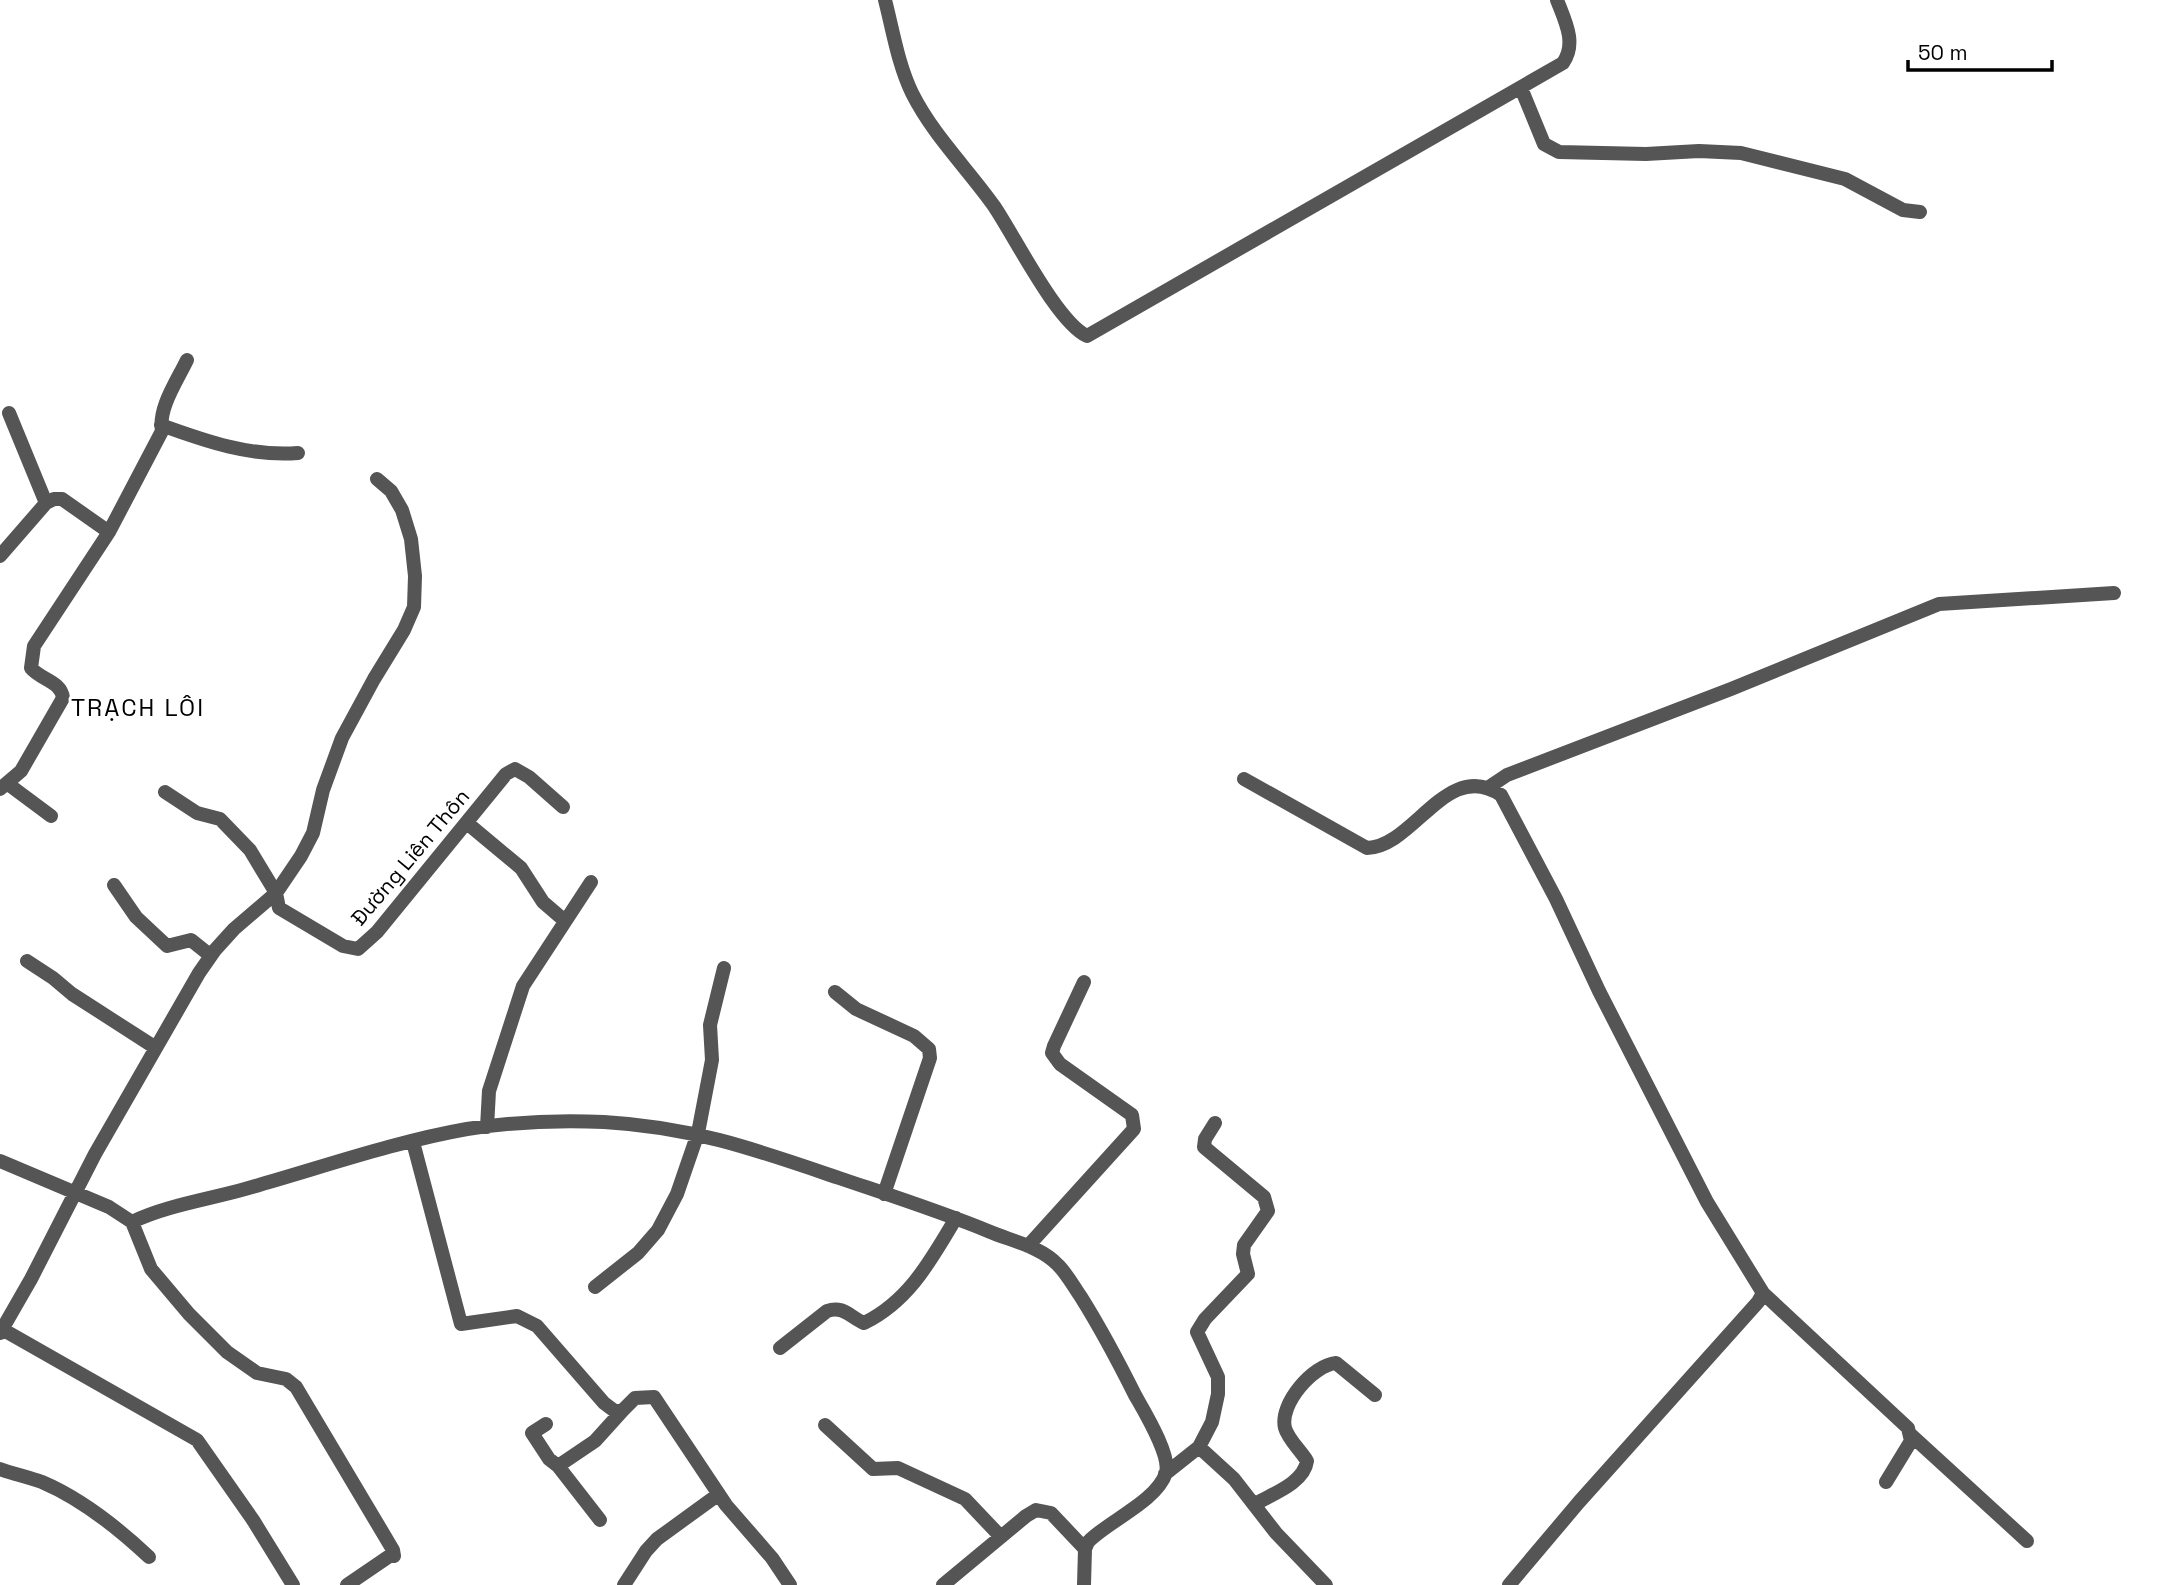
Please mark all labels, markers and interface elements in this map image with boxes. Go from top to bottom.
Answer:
scale bar [1908,28,2052,72]
text: 50 m [1918,39,1968,66]
district label: TRẠCH LÔI [71,692,205,723]
street label: Đường Liên Thôn [345,783,475,931]

